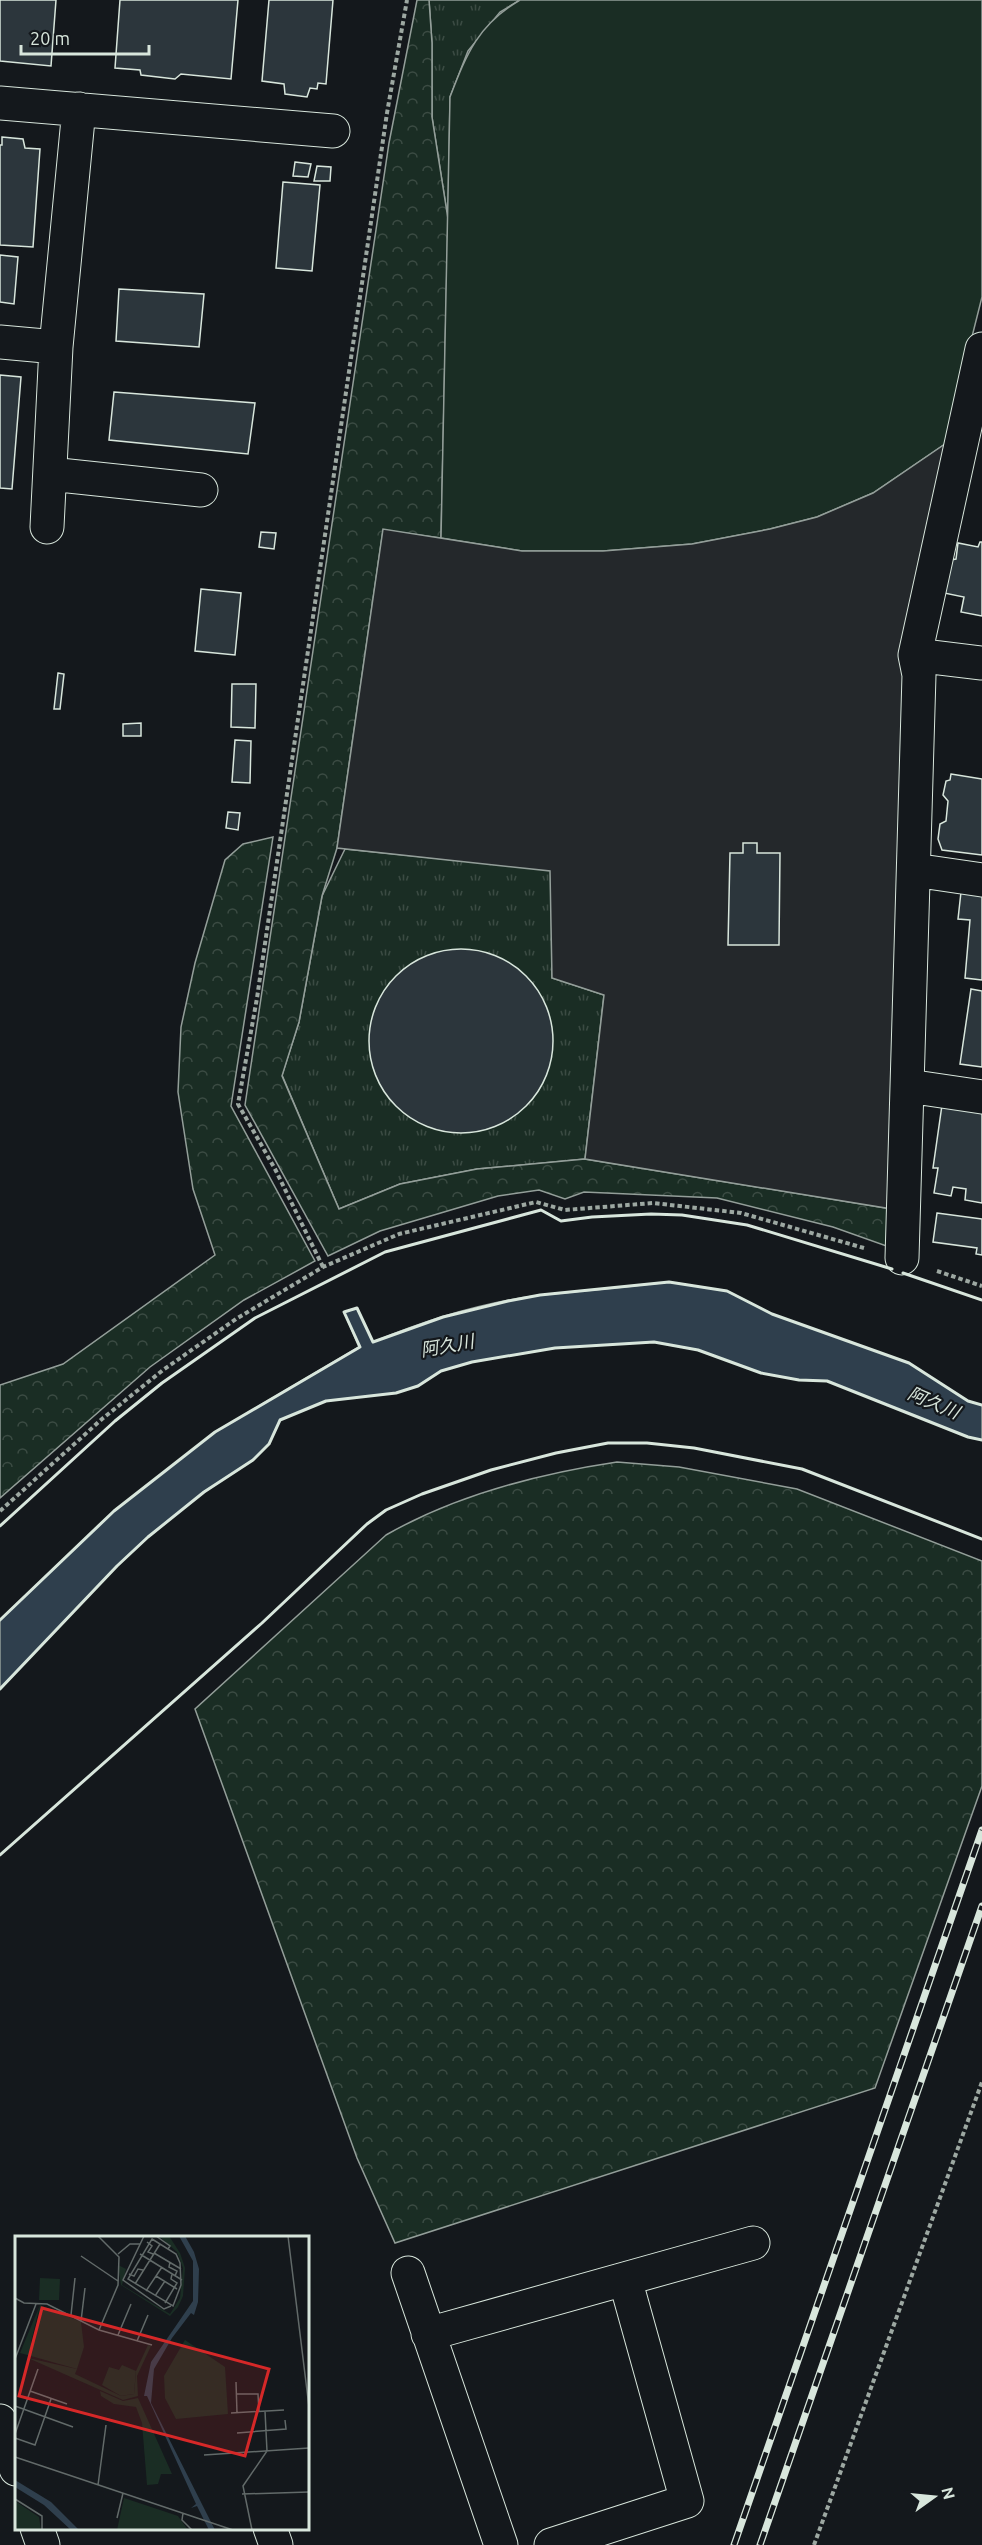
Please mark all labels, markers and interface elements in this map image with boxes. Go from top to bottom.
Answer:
scale bar [21,18,148,56]
text: 20 m [30,28,70,48]
water label: 阿久川 [419,1330,477,1360]
water label: 阿久川 [905,1382,965,1423]
inset map [15,2236,309,2530]
north arrow [904,2467,964,2527]
text: N [938,2485,959,2501]

